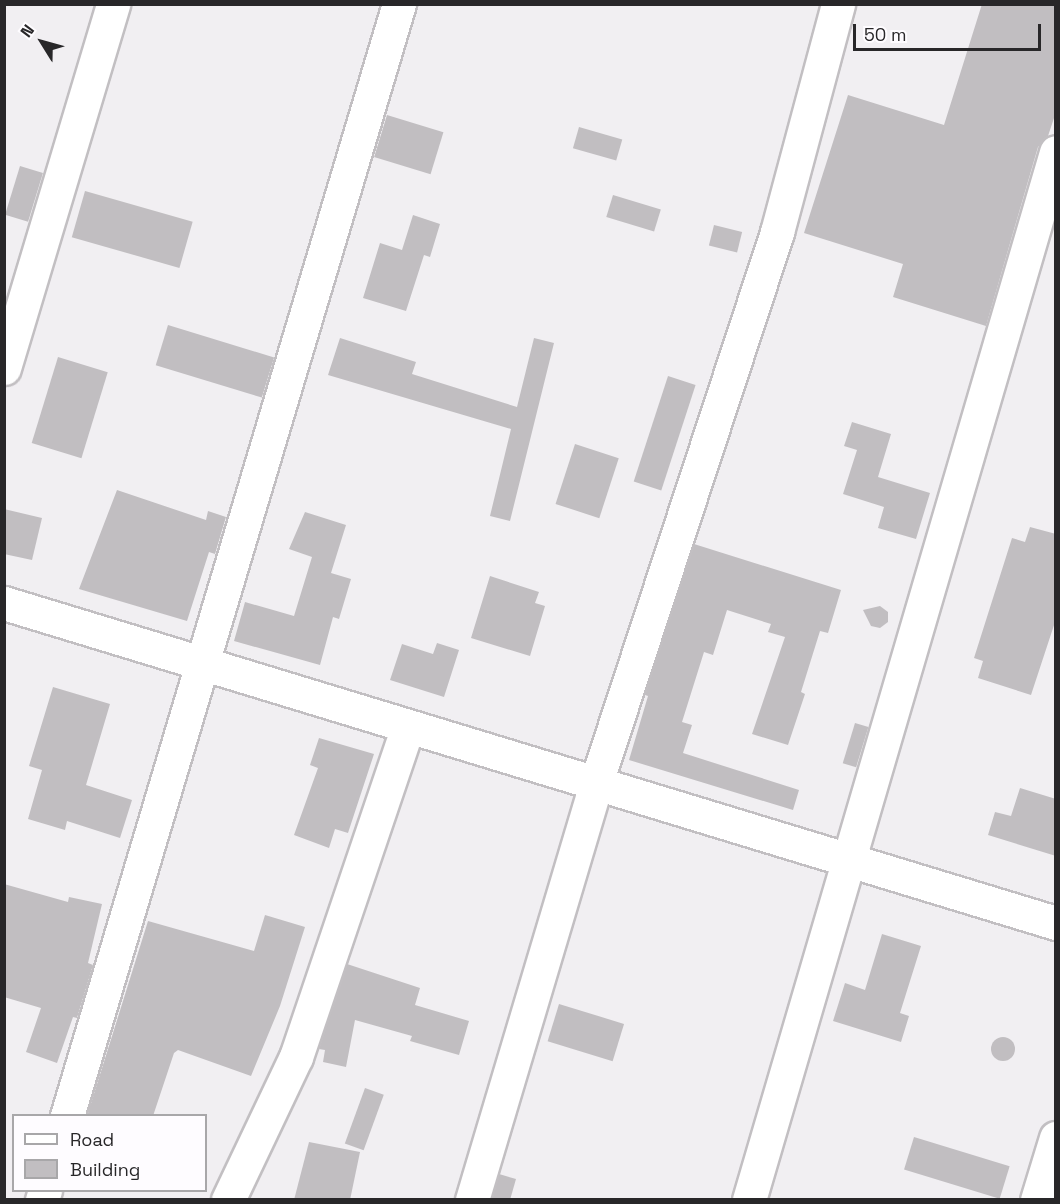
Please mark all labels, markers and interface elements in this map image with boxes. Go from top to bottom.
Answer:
north arrow [12,12,72,72]
scale bar [856,12,1044,50]
text: N [16,20,39,41]
text: 50 m [864,23,906,46]
legend [12,1114,207,1192]
text: Road [70,1128,114,1151]
text: Building [70,1158,140,1181]

